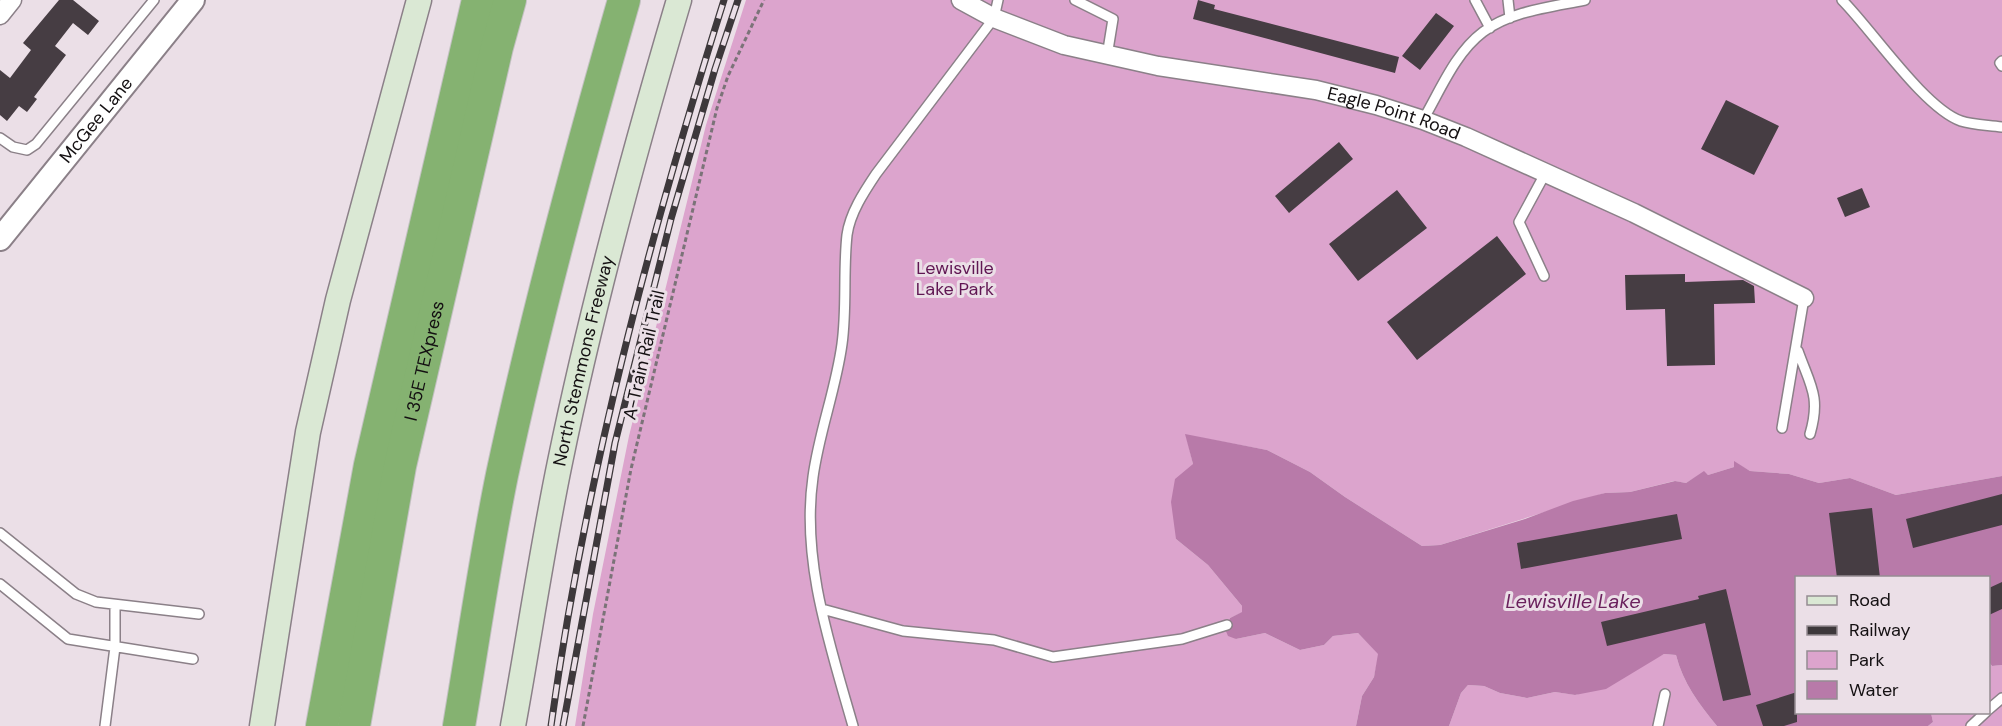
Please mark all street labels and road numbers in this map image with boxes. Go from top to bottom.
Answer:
street label: McGee Lane [54,72,138,168]
street label: Eagle Point Road [1325,81,1464,146]
street label: North Stemmons Freeway [547,253,619,468]
street label: A-Train Rail Trail [617,288,671,422]
street label: I 35E TEXpress [399,298,450,423]

